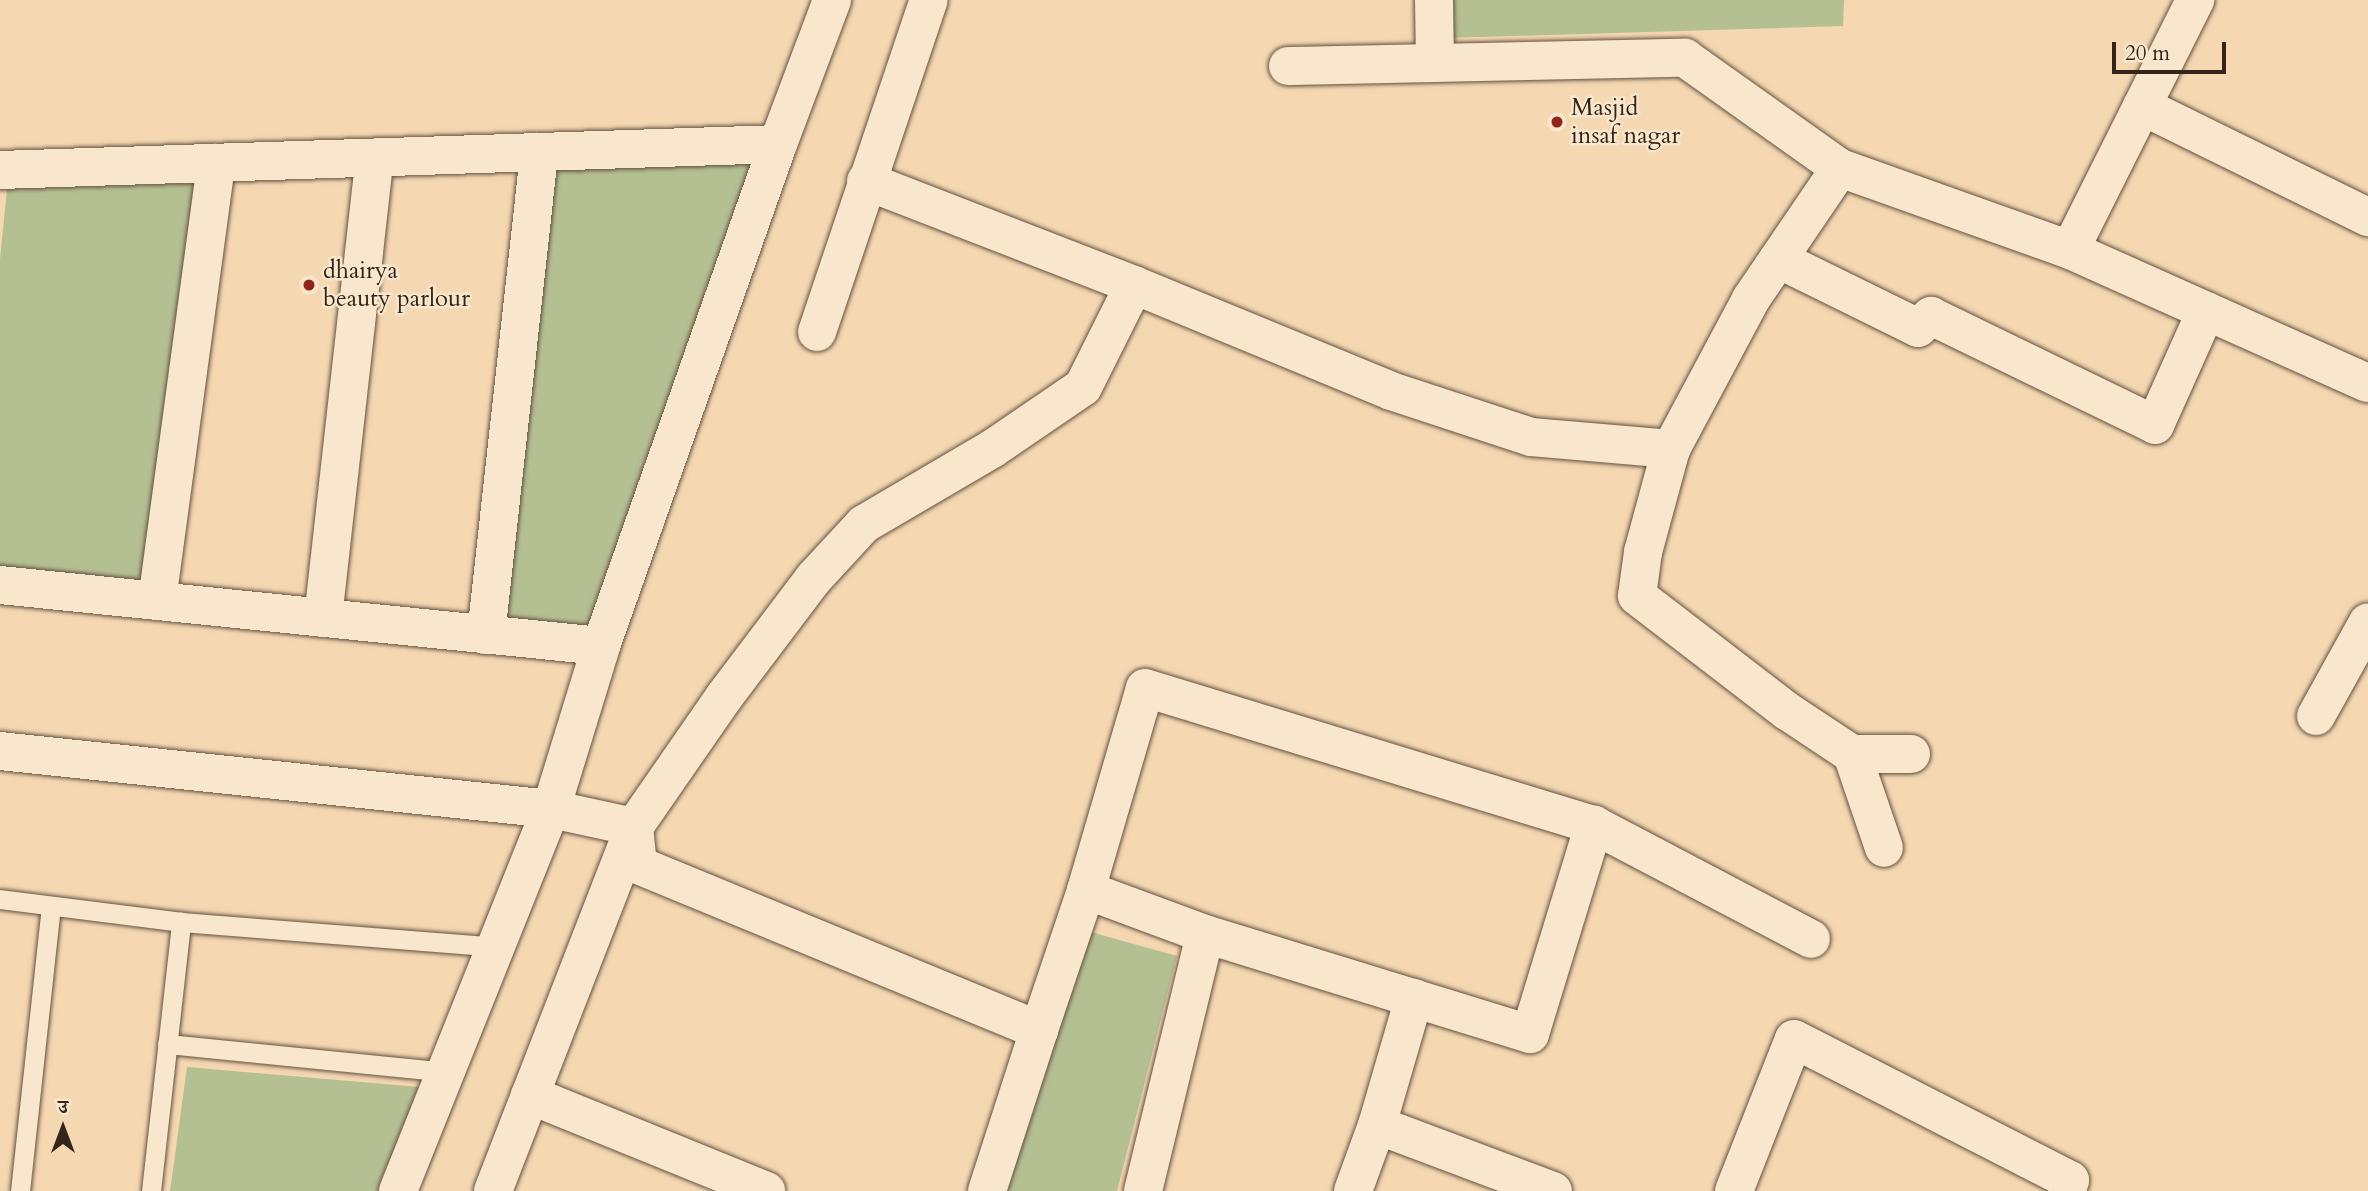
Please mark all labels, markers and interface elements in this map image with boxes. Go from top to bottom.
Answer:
scale bar [2116,28,2230,72]
text: 20 m [2125,39,2170,68]
place label: Masjid insaf nagar [1571,94,1680,150]
marker: Masjid insaf nagar [1549,114,1565,130]
place label: dhairya beauty parlour [323,257,470,313]
marker: dhairya beauty parlour [301,277,317,293]
north arrow [28,1093,98,1163]
text: उ [58,1094,68,1120]

